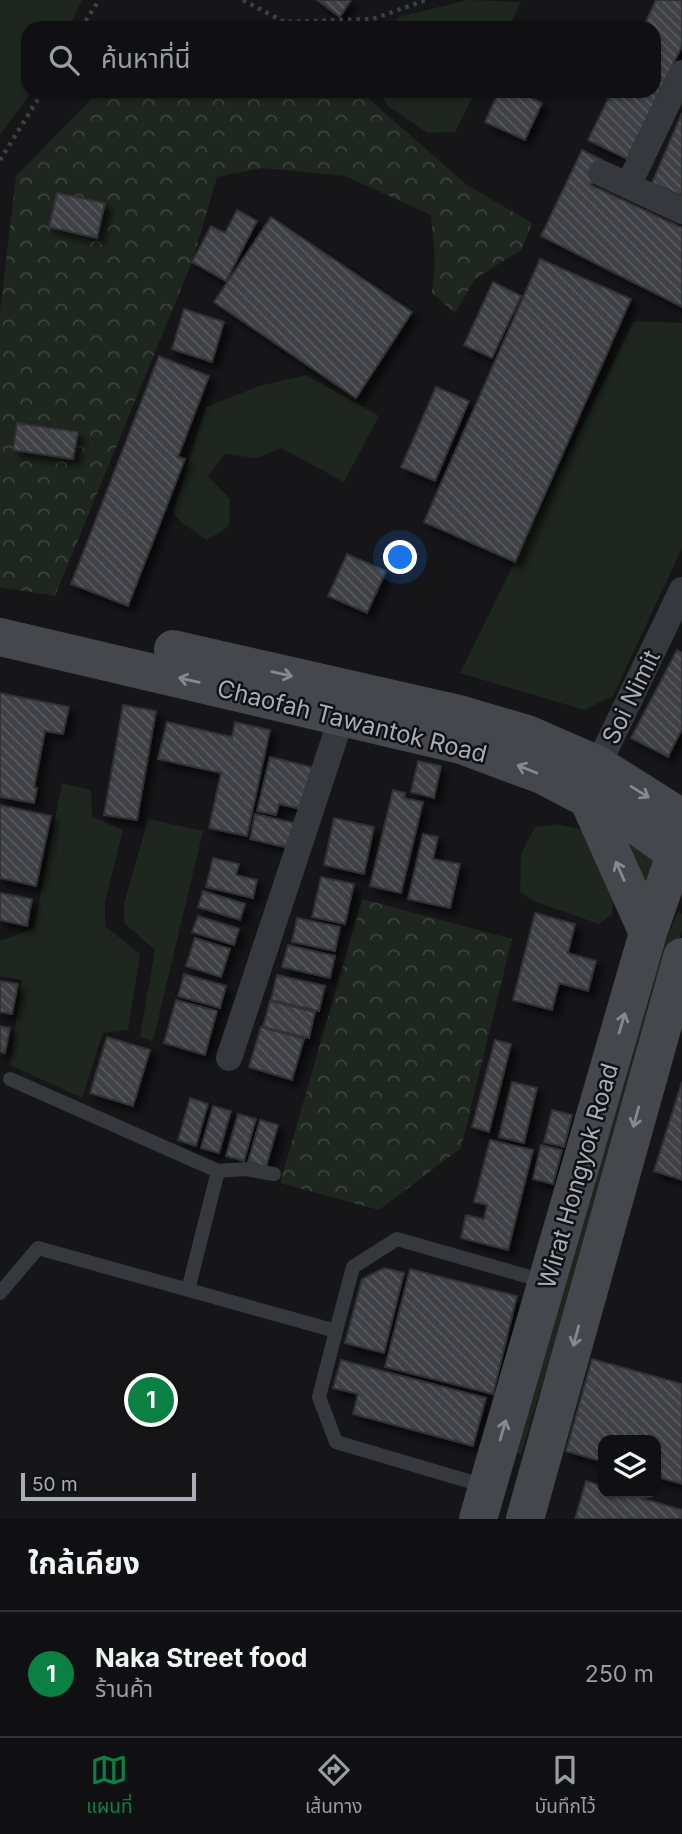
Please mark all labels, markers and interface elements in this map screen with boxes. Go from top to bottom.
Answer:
search box [21,21,661,98]
icon: search [45,41,83,79]
text: ค้นหาที่นี่ [101,43,191,74]
your location [383,540,417,574]
street label: Soi Nimit [596,645,666,749]
one-way arrow [270,668,293,681]
one-way arrow [178,673,201,687]
street label: Chaofah Tawantok Road [214,673,490,769]
one-way arrow [517,762,538,775]
one-way arrow [630,785,650,799]
one-way arrow [613,861,626,882]
one-way arrow [616,1013,629,1035]
street label: Wirat Hongyok Road [532,1060,624,1292]
one-way arrow [629,1105,642,1128]
one-way arrow [568,1325,581,1347]
pin: 1 [128,1374,174,1426]
one-way arrow [498,1419,511,1441]
map controls [598,1435,661,1498]
button: layers [598,1435,661,1498]
scale bar [21,1470,196,1502]
text: 50 m [32,1473,78,1496]
text: ใกล้เคียง [28,1545,140,1581]
text: Naka Street food [95,1642,307,1673]
text: 1 [46,1660,56,1688]
text: 250 m [585,1660,654,1688]
text: ร้านค้า [95,1675,153,1703]
tab: แผนที่ [86,1751,133,1822]
tab: เส้นทาง [305,1751,362,1822]
tab: บันทึกไว้ [535,1751,596,1822]

